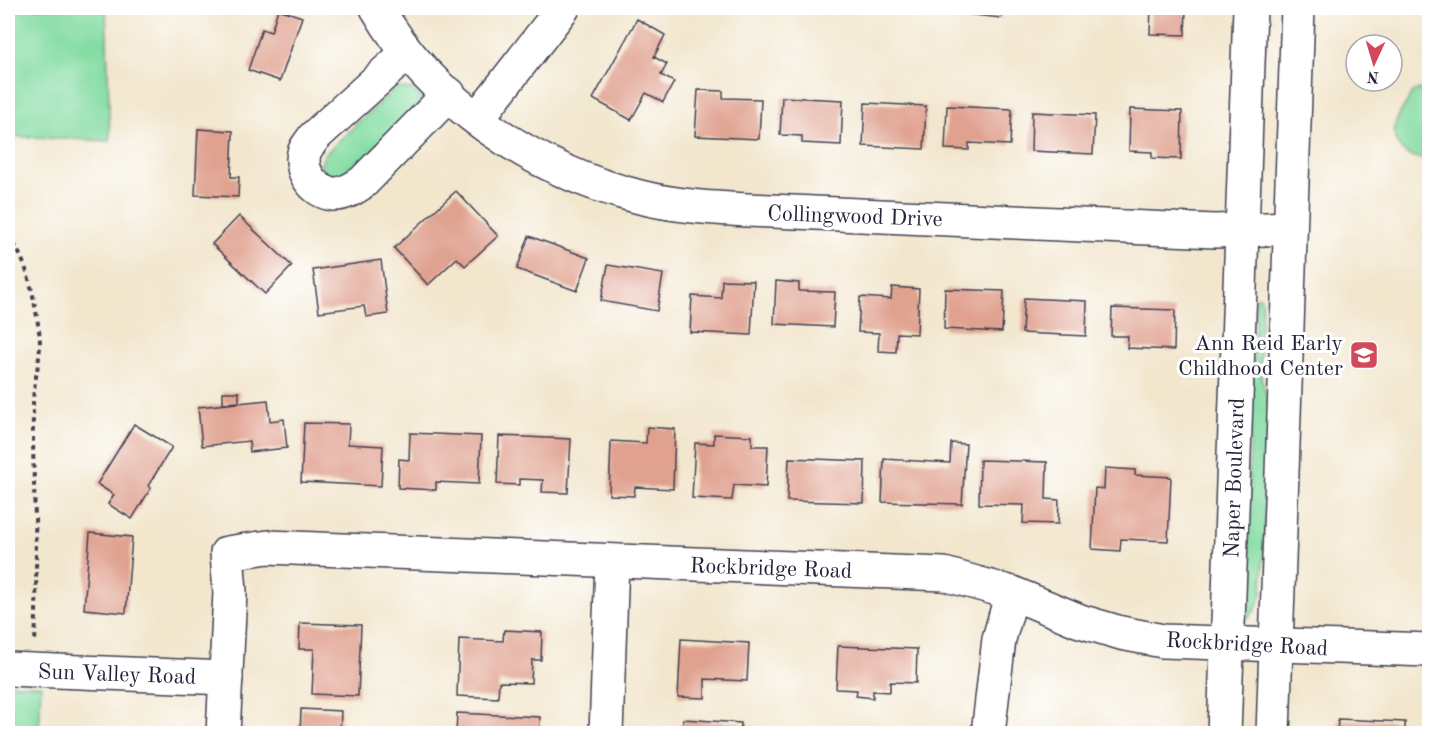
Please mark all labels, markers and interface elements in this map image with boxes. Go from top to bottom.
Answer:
north arrow [1344,33,1404,93]
text: N [1366,68,1380,84]
street label: Collingwood Drive [767,203,943,231]
place label: Ann Reid Early Childhood Center [1178,333,1343,380]
school or university icon: Ann Reid Early Childhood Center [1348,339,1380,371]
street label: Naper Boulevard [1221,397,1249,559]
street label: Rockbridge Road [689,555,853,583]
street label: Rockbridge Road [1165,630,1329,660]
street label: Sun Valley Road [37,661,196,689]

